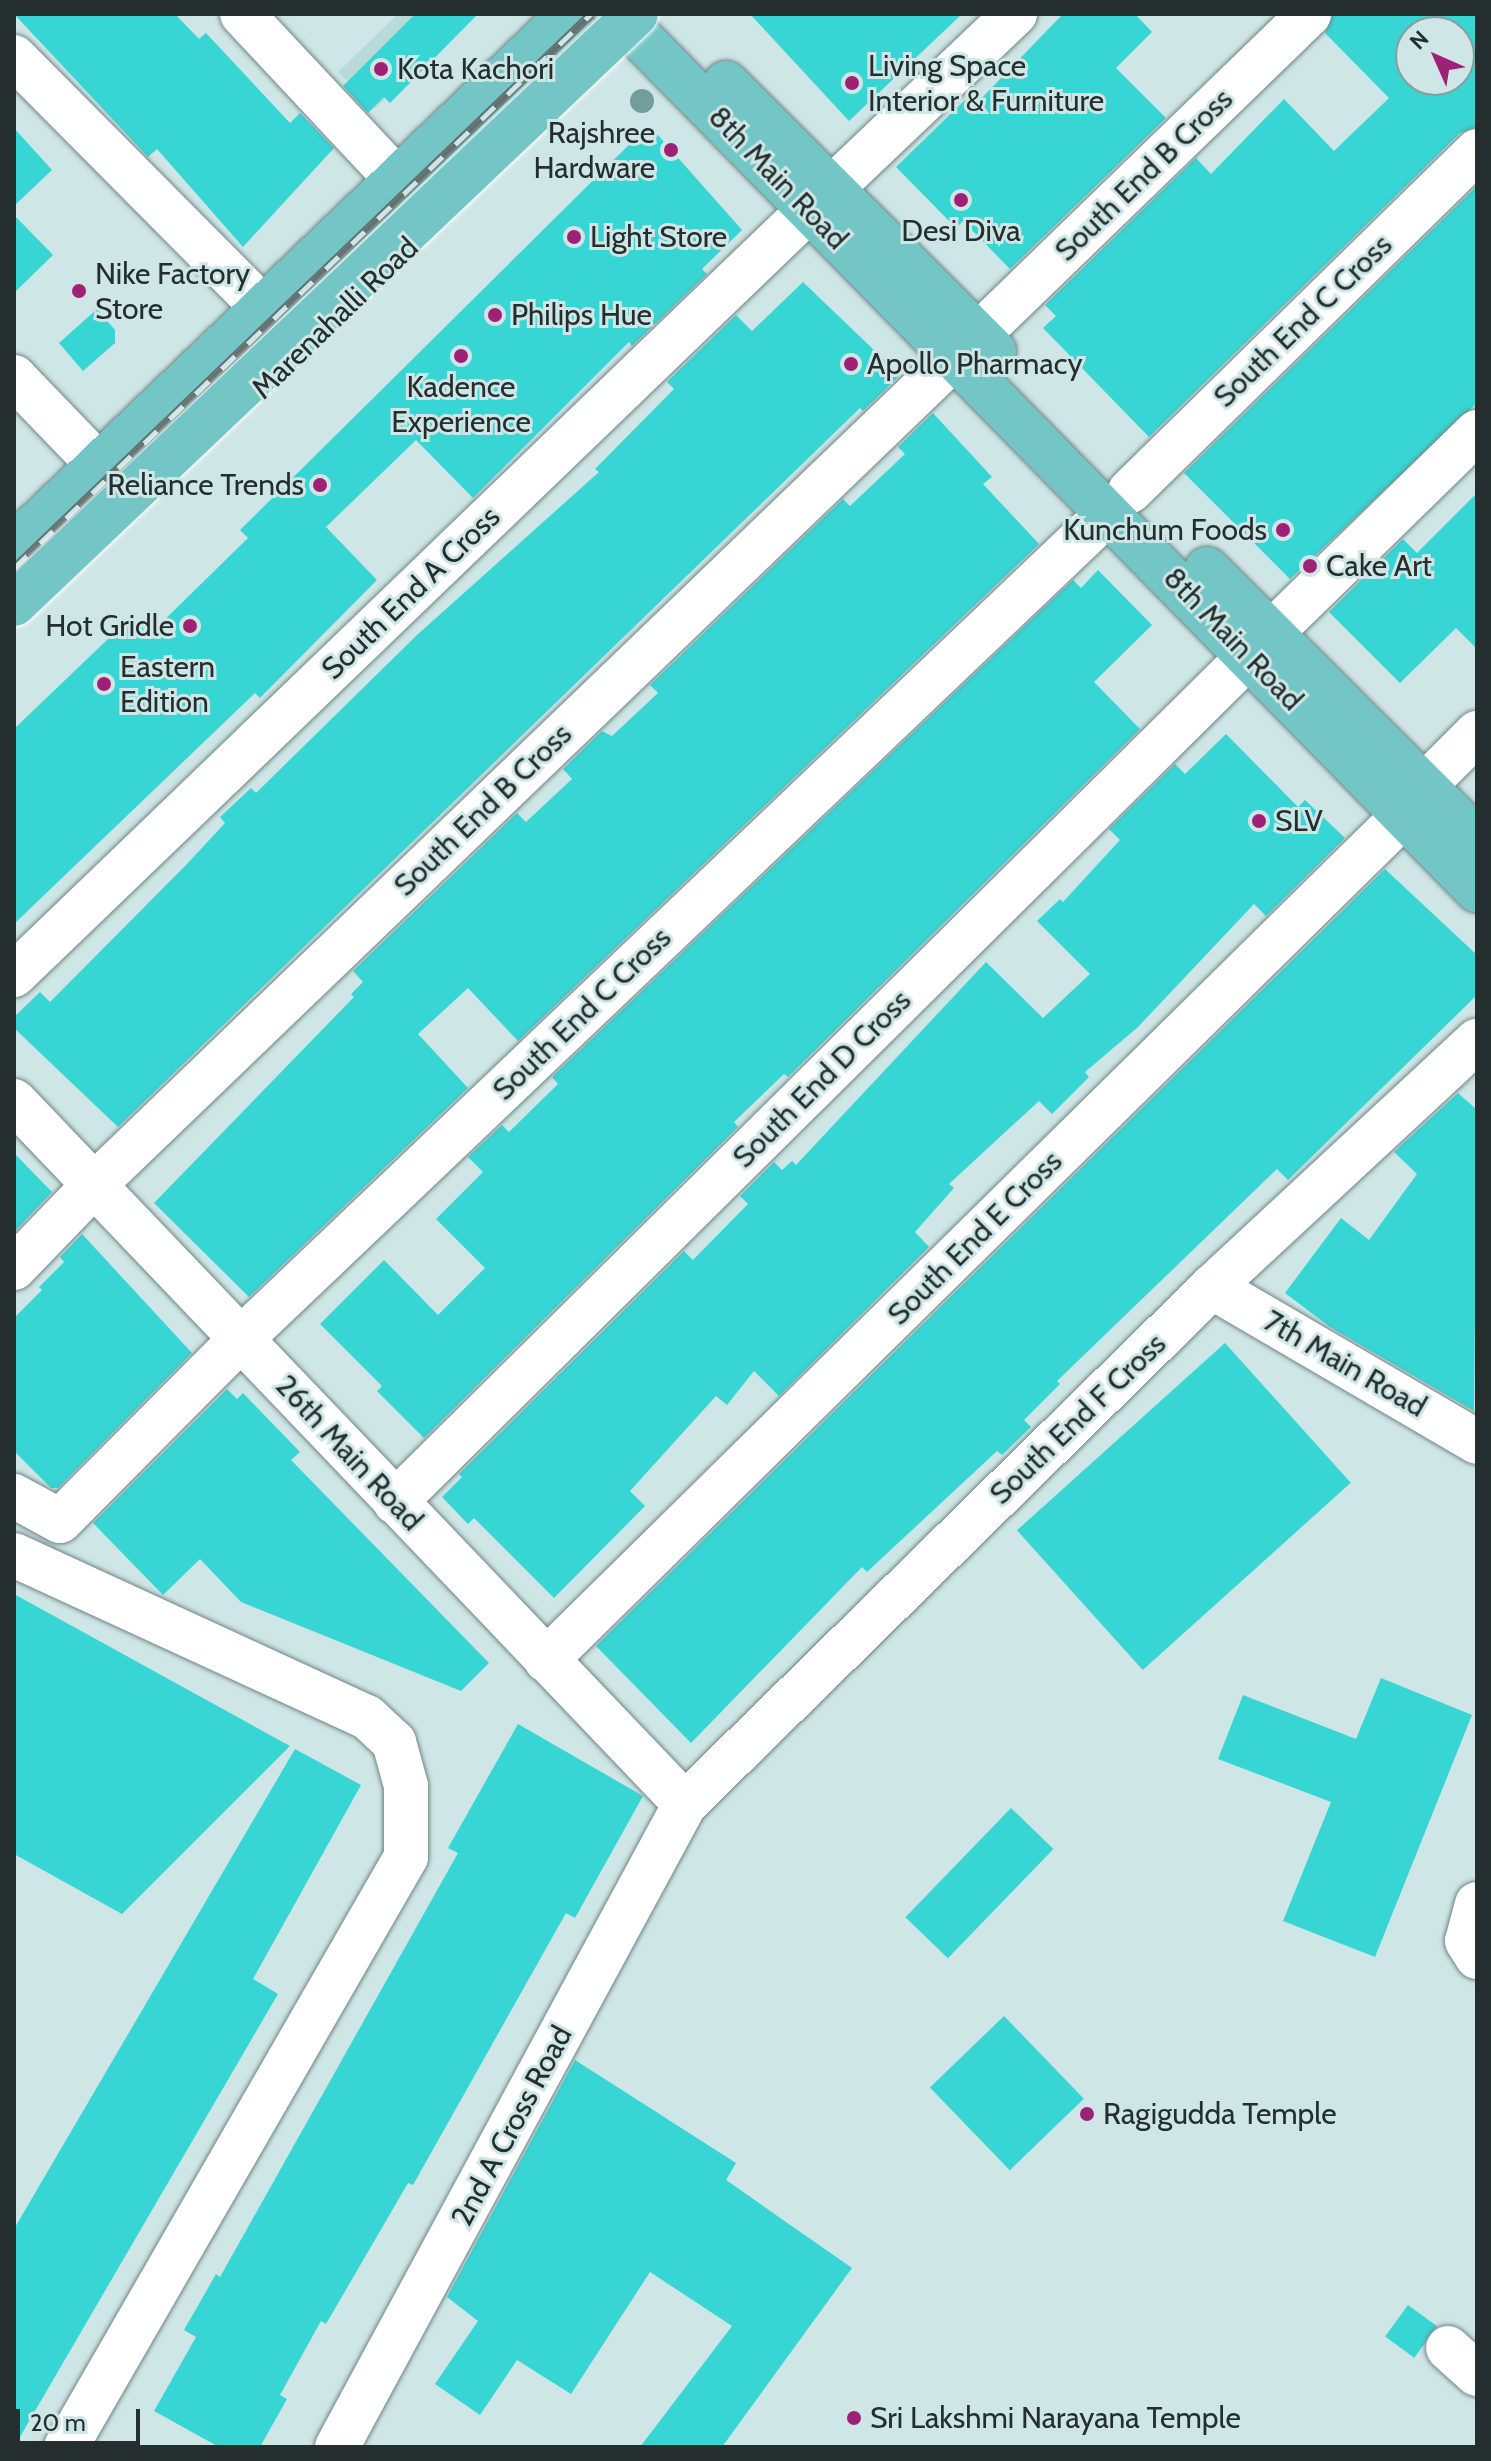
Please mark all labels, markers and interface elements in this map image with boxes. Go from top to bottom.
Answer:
north arrow [1395,16,1475,96]
text: N [1404,25,1434,55]
place label: Living Space Interior & Furniture [868,48,1104,118]
place label: Kota Kachori [397,51,554,87]
marker: Kota Kachori [372,60,390,78]
marker: Living Space Interior & Furniture [843,74,861,92]
street label: South End B Cross [1048,81,1240,269]
street label: 8th Main Road [701,99,855,257]
place label: Rajshree Hardware [534,115,655,186]
marker: Rajshree Hardware [662,141,680,159]
marker: Desi Diva [952,191,970,209]
place label: Desi Diva [901,213,1021,249]
place label: Light Store [590,219,727,255]
street label: South End C Cross [1207,227,1399,415]
marker: Light Store [565,228,583,246]
street label: Marenahalli Road [244,230,426,406]
place label: Nike Factory Store [95,256,250,326]
marker: Nike Factory Store [70,282,88,300]
place label: Philips Hue [511,297,652,333]
marker: Philips Hue [486,306,504,324]
place label: Apollo Pharmacy [867,346,1083,382]
marker: Kadence Experience [452,347,470,365]
marker: Apollo Pharmacy [842,355,860,373]
place label: Kadence Experience [391,369,531,440]
place label: Reliance Trends [107,467,304,503]
marker: Reliance Trends [311,476,329,494]
street label: South End A Cross [315,499,507,687]
place label: Kunchum Foods [1063,512,1267,548]
marker: Kunchum Foods [1274,521,1292,539]
place label: Cake Art [1326,548,1432,584]
marker: Cake Art [1301,557,1319,575]
street label: 8th Main Road [1156,560,1310,718]
place label: Hot Gridle [45,608,174,644]
marker: Hot Gridle [181,617,199,635]
place label: Eastern Edition [120,649,215,720]
marker: Eastern Edition [95,675,113,693]
street label: South End B Cross [387,716,579,904]
place label: SLV [1275,803,1323,839]
marker: SLV [1250,812,1268,830]
street label: South End C Cross [486,920,678,1108]
street label: South End D Cross [726,983,918,1175]
street label: South End E Cross [880,1143,1070,1333]
street label: 7th Main Road [1257,1303,1433,1425]
street label: South End F Cross [983,1326,1173,1512]
street label: 26th Main Road [268,1368,430,1538]
street label: 2nd A Cross Road [444,2020,580,2232]
place label: Ragigudda Temple [1103,2096,1337,2132]
marker: Ragigudda Temple [1078,2105,1096,2123]
scale bar [20,2393,144,2443]
place label: Sri Lakshmi Narayana Temple [870,2400,1241,2436]
text: 20 m [30,2408,86,2437]
marker: Sri Lakshmi Narayana Temple [845,2409,863,2427]

